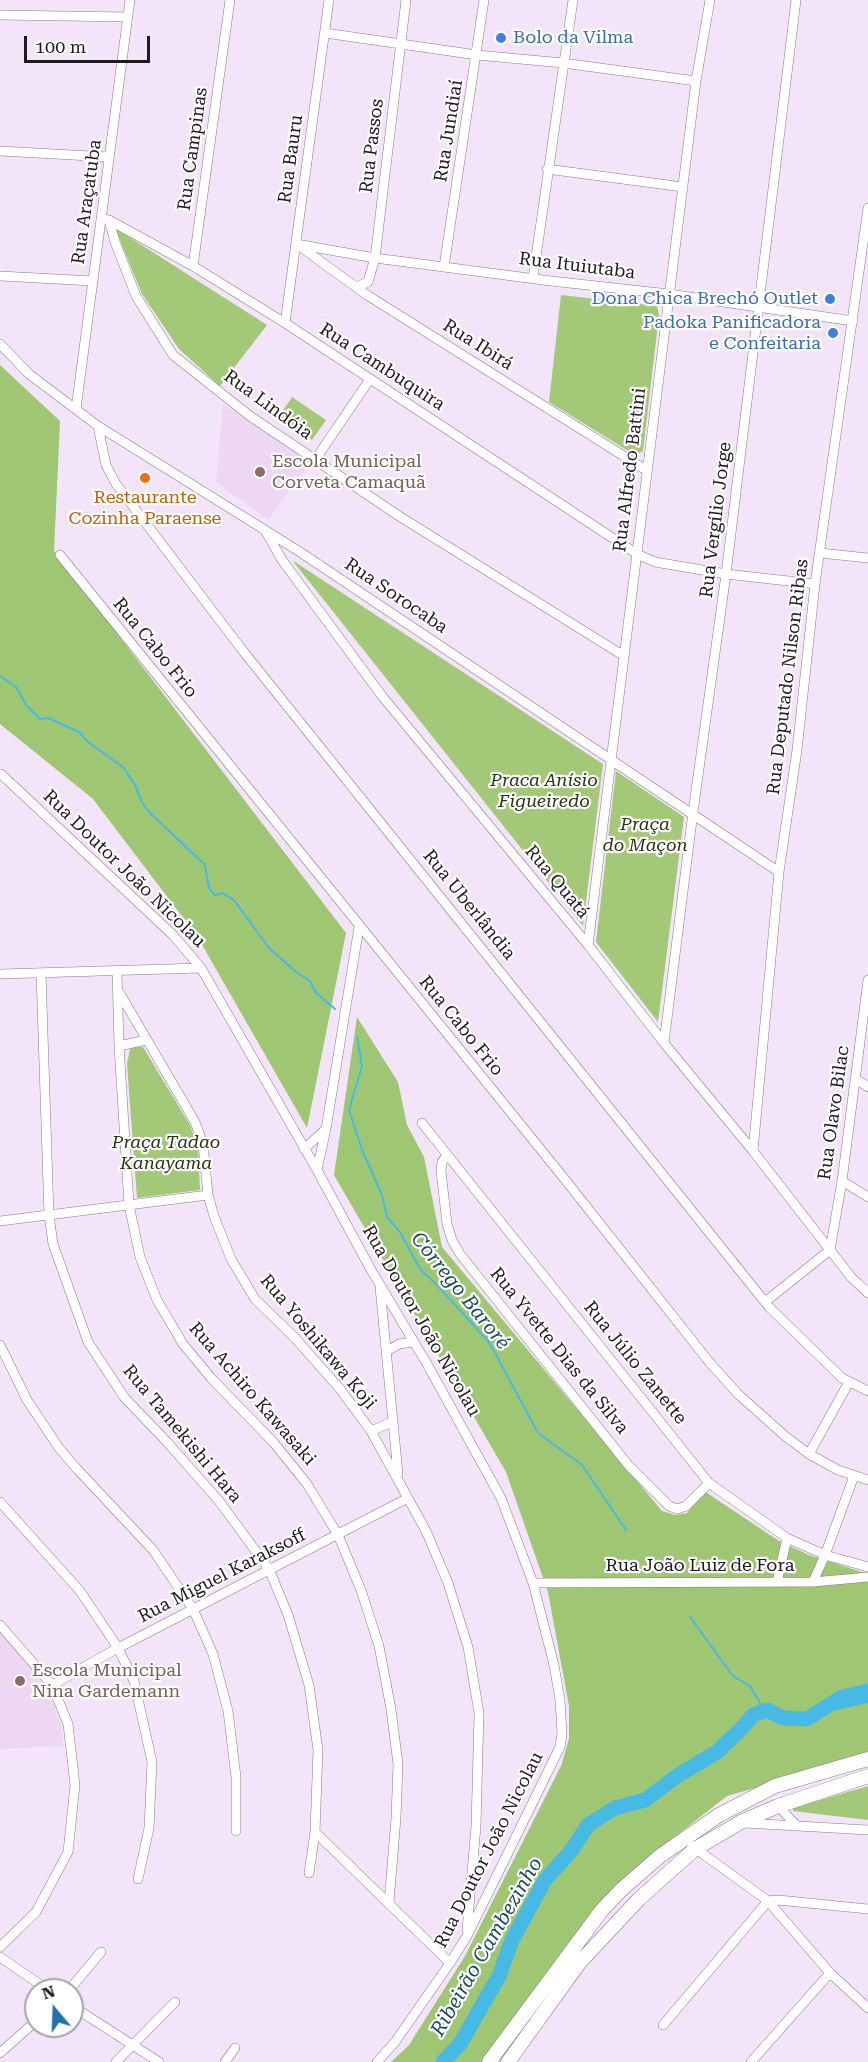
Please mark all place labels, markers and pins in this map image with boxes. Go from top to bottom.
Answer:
place label: Bolo da Vilma [513,27,633,49]
marker: Bolo da Vilma [494,31,508,45]
place label: Dona Chica Brechó Outlet [591,288,818,310]
marker: Dona Chica Brechó Outlet [823,292,837,306]
place label: Padoka Panificadora e Confeitaria [643,312,821,354]
marker: Padoka Panificadora e Confeitaria [826,326,840,340]
place label: Escola Municipal Corveta Camaquã [272,451,426,494]
marker: Escola Municipal Corveta Camaquã [253,465,267,479]
marker: Restaurante Cozinha Paraense [138,471,152,485]
place label: Restaurante Cozinha Paraense [69,487,221,530]
place label: Escola Municipal Nina Gardemann [32,1660,182,1702]
marker: Escola Municipal Nina Gardemann [13,1674,27,1688]

